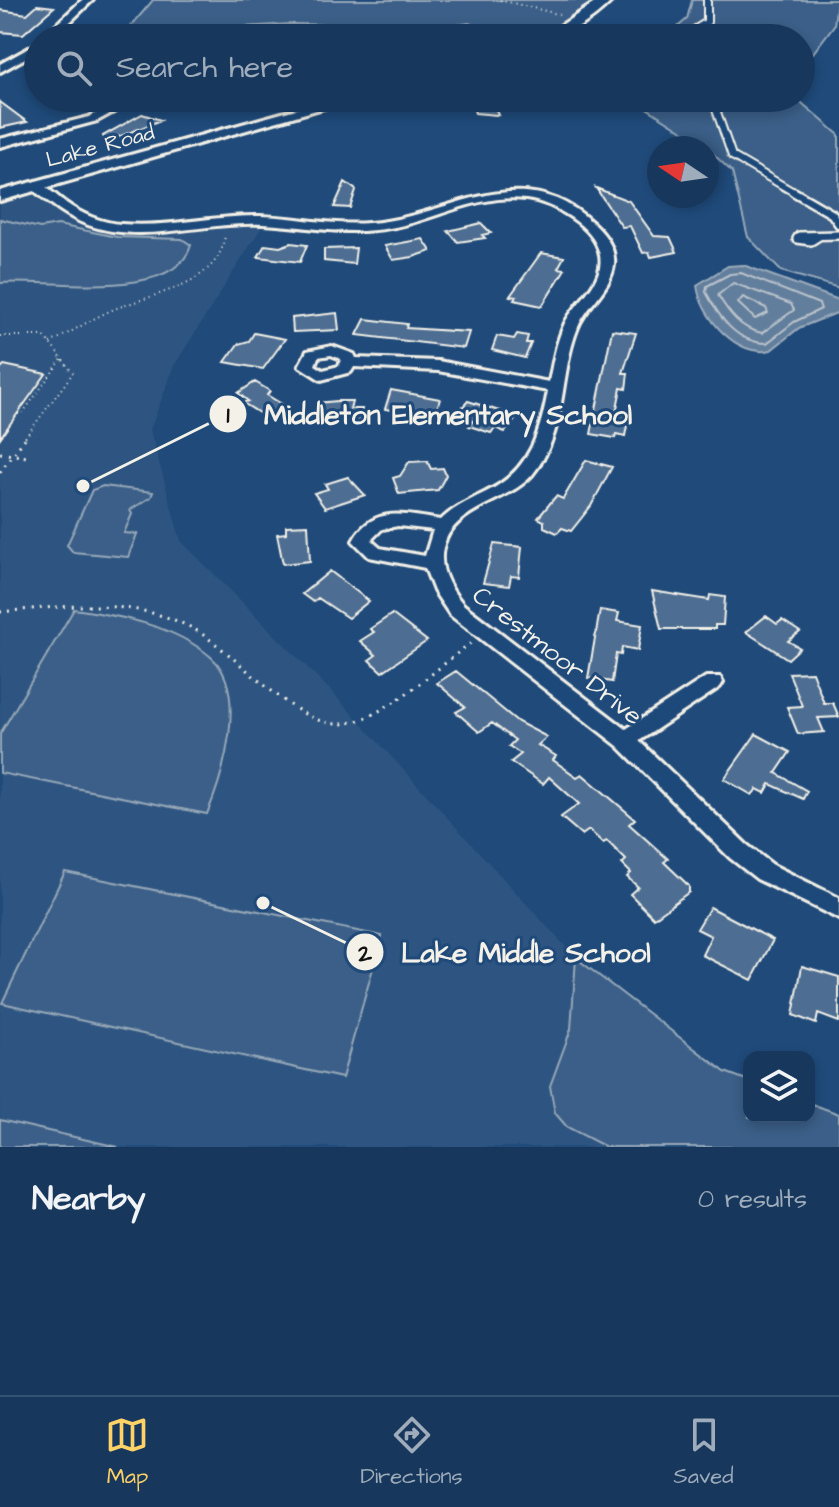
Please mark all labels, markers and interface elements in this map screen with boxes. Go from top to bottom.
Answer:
search box [24,24,815,112]
icon: search [52,46,96,90]
text: Search here [116,47,293,89]
street label: Lake Road [43,117,158,176]
north arrow [647,136,719,208]
callout: Middleton Elementary School [208,388,648,440]
text: Middleton Elementary School [264,396,632,438]
text: 1 [226,399,230,433]
street label: Crestmoor Drive [465,578,650,734]
callout: Lake Middle School [345,926,667,978]
text: Lake Middle School [401,934,651,973]
text: 2 [357,937,372,971]
map controls [743,1051,815,1123]
button: layers [743,1051,815,1123]
text: Nearby [32,1175,146,1223]
text: 0 results [698,1181,807,1217]
tab: Map [105,1413,149,1492]
tab: Directions [360,1413,463,1492]
tab: Saved [674,1413,734,1492]

